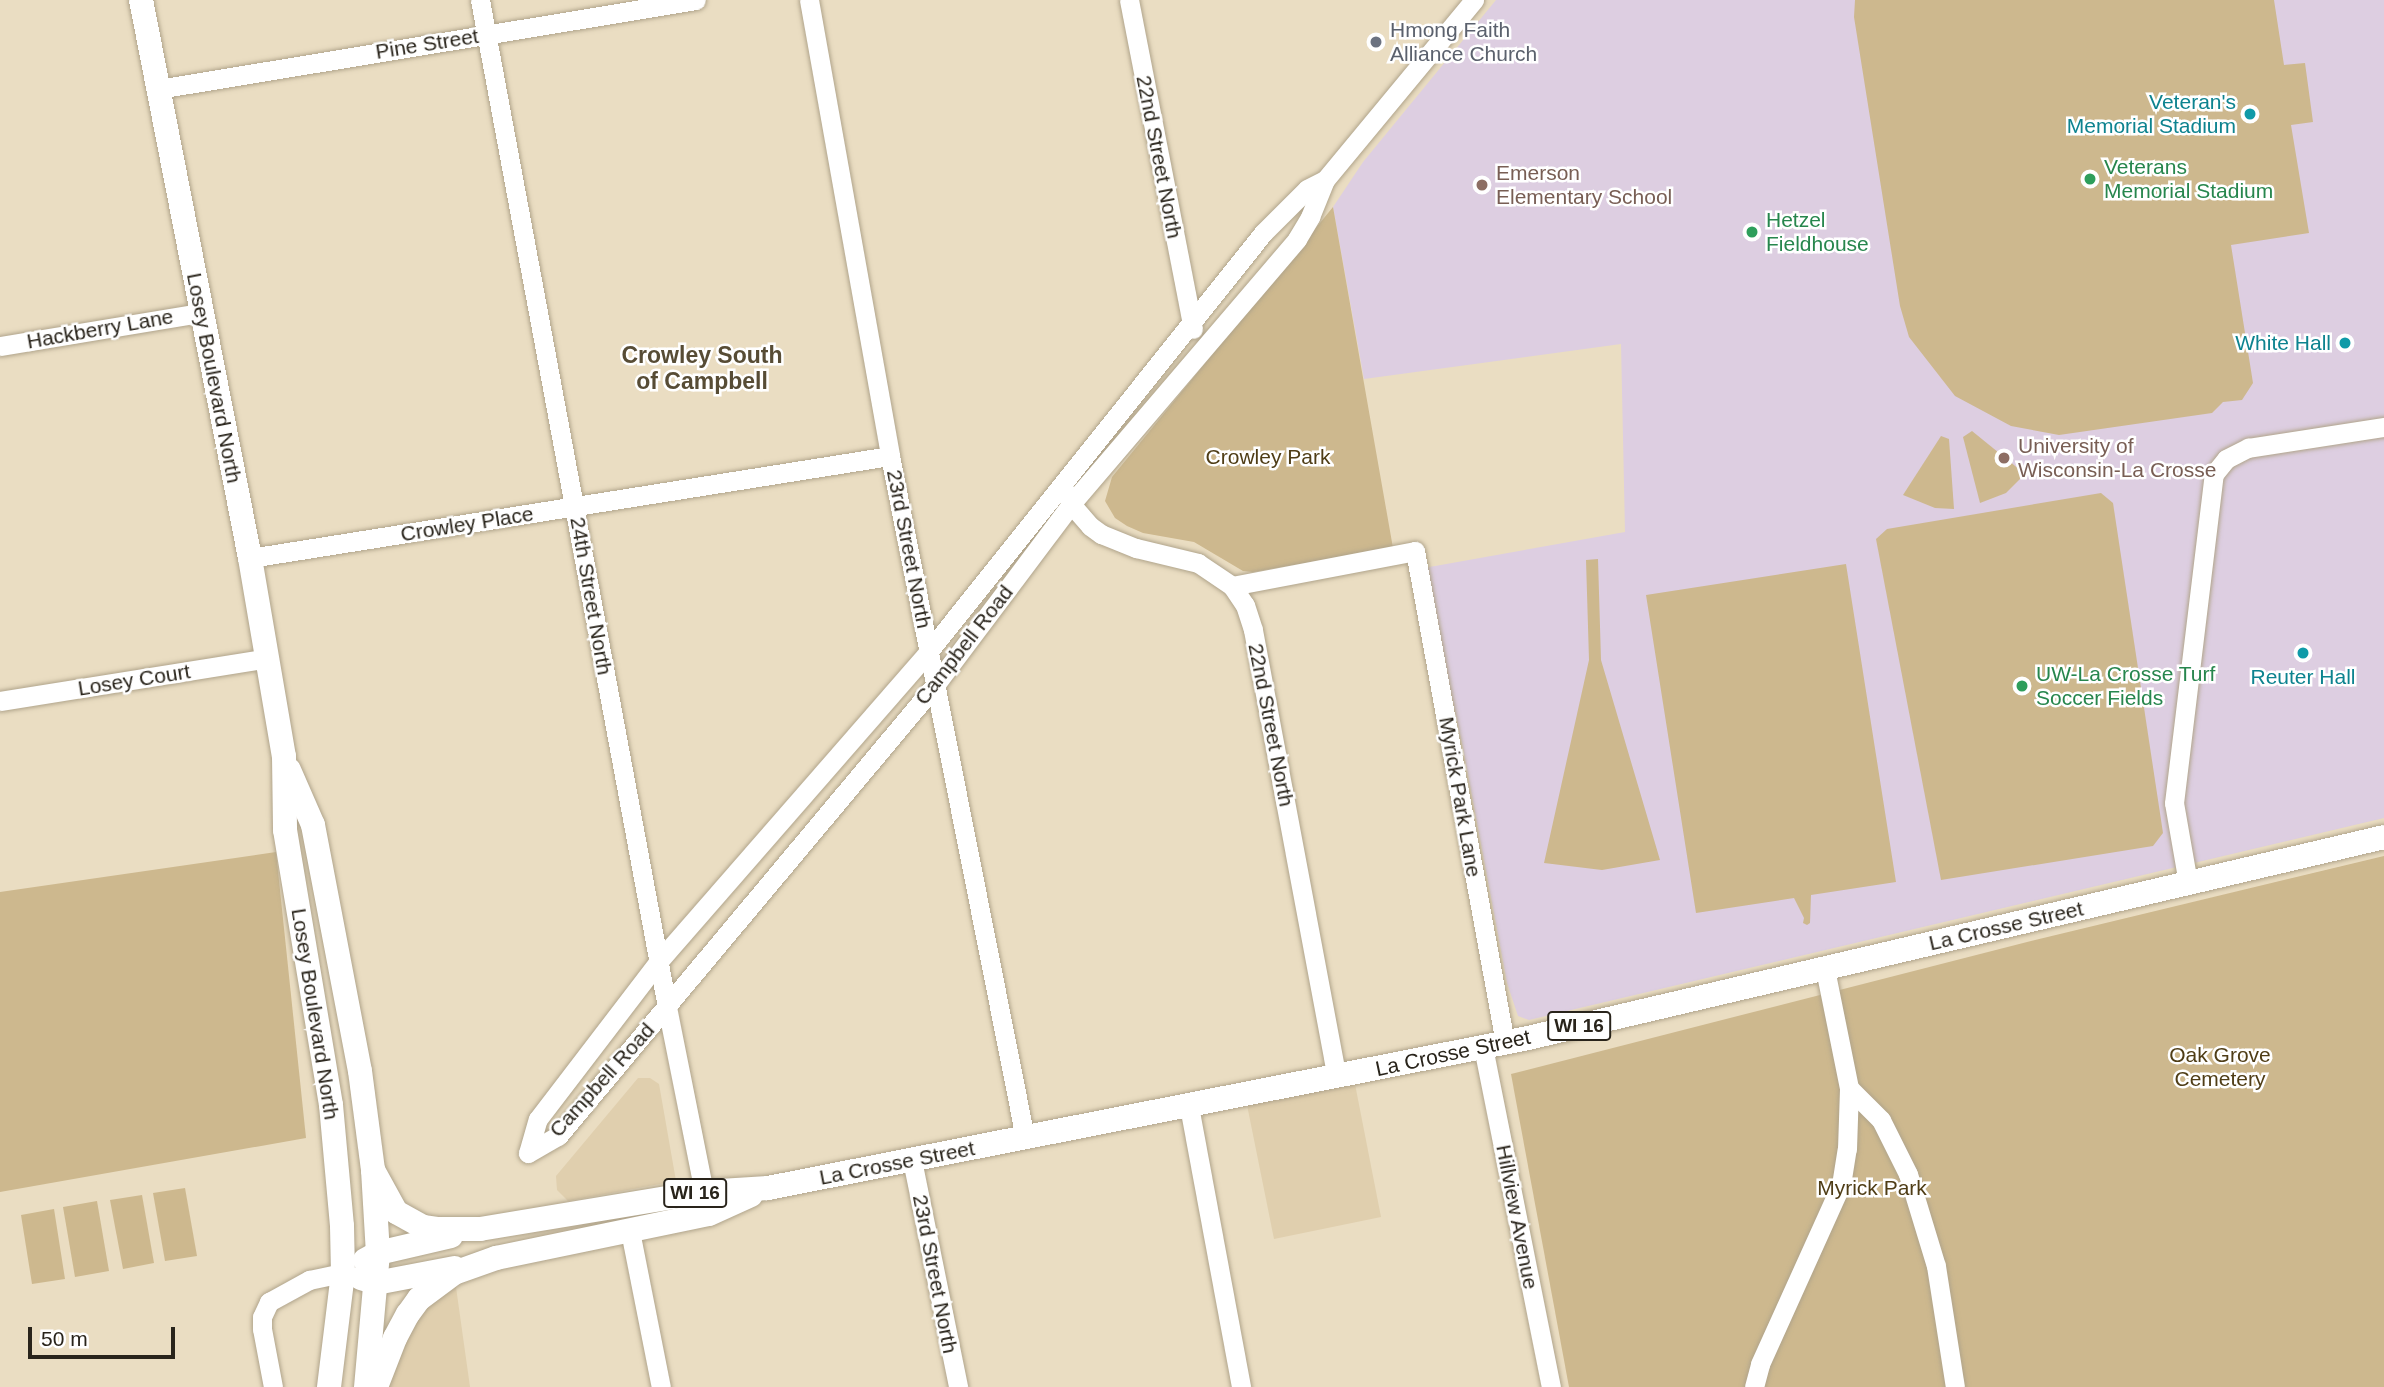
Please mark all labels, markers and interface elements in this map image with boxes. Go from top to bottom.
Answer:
place label: Hmong Faith Alliance Church [1390,17,1537,67]
street label: Pine Street [374,23,480,65]
marker: Hmong Faith Alliance Church [1368,34,1384,50]
street label: 22nd Street North [1131,73,1187,241]
place label: Veteran's Memorial Stadium [2067,89,2236,139]
marker: Veteran's Memorial Stadium [2242,106,2258,122]
place label: Veterans Memorial Stadium [2104,154,2273,204]
place label: Emerson Elementary School [1496,160,1672,210]
marker: Veterans Memorial Stadium [2082,171,2098,187]
marker: Emerson Elementary School [1474,177,1490,193]
place label: Hetzel Fieldhouse [1766,207,1869,257]
marker: Hetzel Fieldhouse [1744,224,1760,240]
street label: Losey Boulevard North [181,271,247,485]
street label: Hackberry Lane [25,304,175,354]
place label: White Hall [2235,330,2331,356]
marker: White Hall [2337,335,2353,351]
district label: Crowley South of Campbell [621,341,783,395]
place label: University of Wisconsin-La Crosse [2018,433,2216,483]
park label: Crowley Park [1206,444,1330,470]
marker: University of Wisconsin-La Crosse [1996,450,2012,466]
street label: 23rd Street North [881,468,937,630]
street label: Crowley Place [399,501,535,547]
street label: 24th Street North [565,515,617,677]
street label: Campbell Road [910,580,1018,710]
street label: 22nd Street North [1243,641,1299,809]
marker: Reuter Hall [2295,645,2311,661]
street label: Losey Court [76,659,192,701]
place label: UW-La Crosse Turf Soccer Fields [2036,661,2216,711]
place label: Reuter Hall [2250,664,2356,690]
marker: UW-La Crosse Turf Soccer Fields [2014,678,2030,694]
street label: Myrick Park Lane [1434,715,1486,879]
street label: La Crosse Street [1926,896,2086,956]
street label: Losey Boulevard North [286,907,344,1121]
road number: WI 16 [1546,1010,1612,1042]
street label: Campbell Road [544,1018,660,1142]
street label: La Crosse Street [1373,1024,1533,1082]
park label: Oak Grove Cemetery [2169,1042,2271,1092]
street label: La Crosse Street [817,1136,977,1190]
street label: Hillview Avenue [1491,1142,1543,1292]
park label: Myrick Park [1817,1175,1927,1201]
road number: WI 16 [662,1177,728,1208]
street label: 23rd Street North [907,1193,963,1355]
scale bar [32,1314,178,1358]
text: 50 m [41,1327,88,1350]

